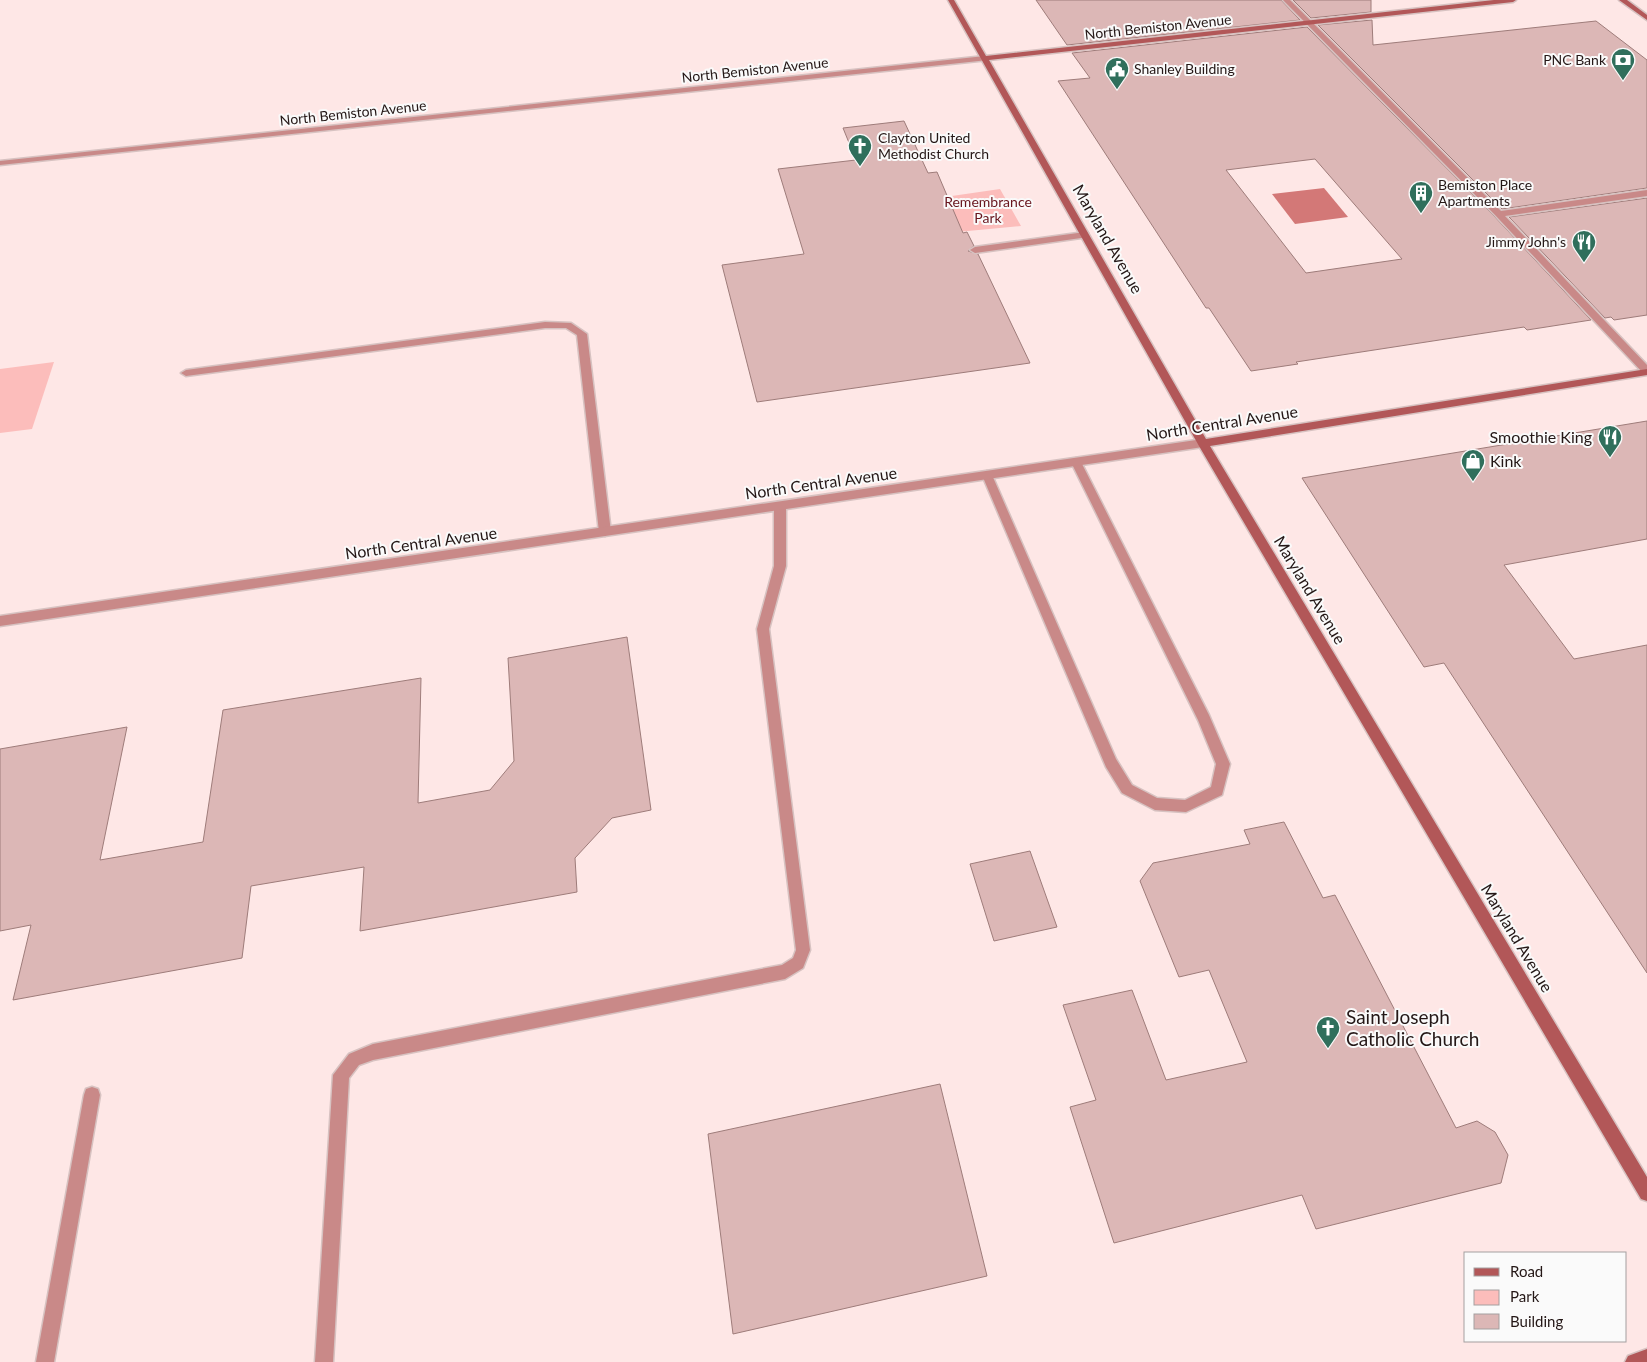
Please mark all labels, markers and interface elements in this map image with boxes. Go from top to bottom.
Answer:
street label: North Bemiston Avenue [1084,10,1232,43]
bank icon: PNC Bank [1610,47,1636,81]
place label: PNC Bank [1543,51,1607,68]
street label: North Bemiston Avenue [681,53,829,86]
public building icon: Shanley Building [1104,56,1130,90]
place label: Shanley Building [1134,60,1235,77]
street label: North Bemiston Avenue [279,96,427,129]
place label: Clayton United Methodist Church [878,129,989,162]
church icon: Clayton United Methodist Church [847,133,873,167]
place label: Bemiston Place Apartments [1438,176,1532,209]
building icon: Bemiston Place Apartments [1408,180,1434,214]
street label: Maryland Avenue [1070,181,1147,297]
park label: Remembrance Park [944,193,1032,226]
restaurant icon: Jimmy John's [1571,229,1597,263]
place label: Jimmy John's [1486,233,1566,250]
street label: North Central Avenue [1145,401,1299,444]
restaurant icon: Smoothie King [1597,424,1623,458]
place label: Smoothie King [1490,427,1592,446]
shop icon: Kink [1460,448,1486,482]
place label: Kink [1490,451,1522,470]
street label: North Central Avenue [744,462,898,503]
street label: North Central Avenue [344,522,498,563]
street label: Maryland Avenue [1271,532,1350,647]
street label: Maryland Avenue [1478,880,1557,995]
place label: Saint Joseph Catholic Church [1346,1005,1479,1050]
church icon: Saint Joseph Catholic Church [1315,1015,1341,1049]
legend [1464,1252,1627,1342]
text: Road [1510,1262,1543,1280]
text: Park [1510,1287,1540,1305]
text: Building [1510,1312,1563,1330]

